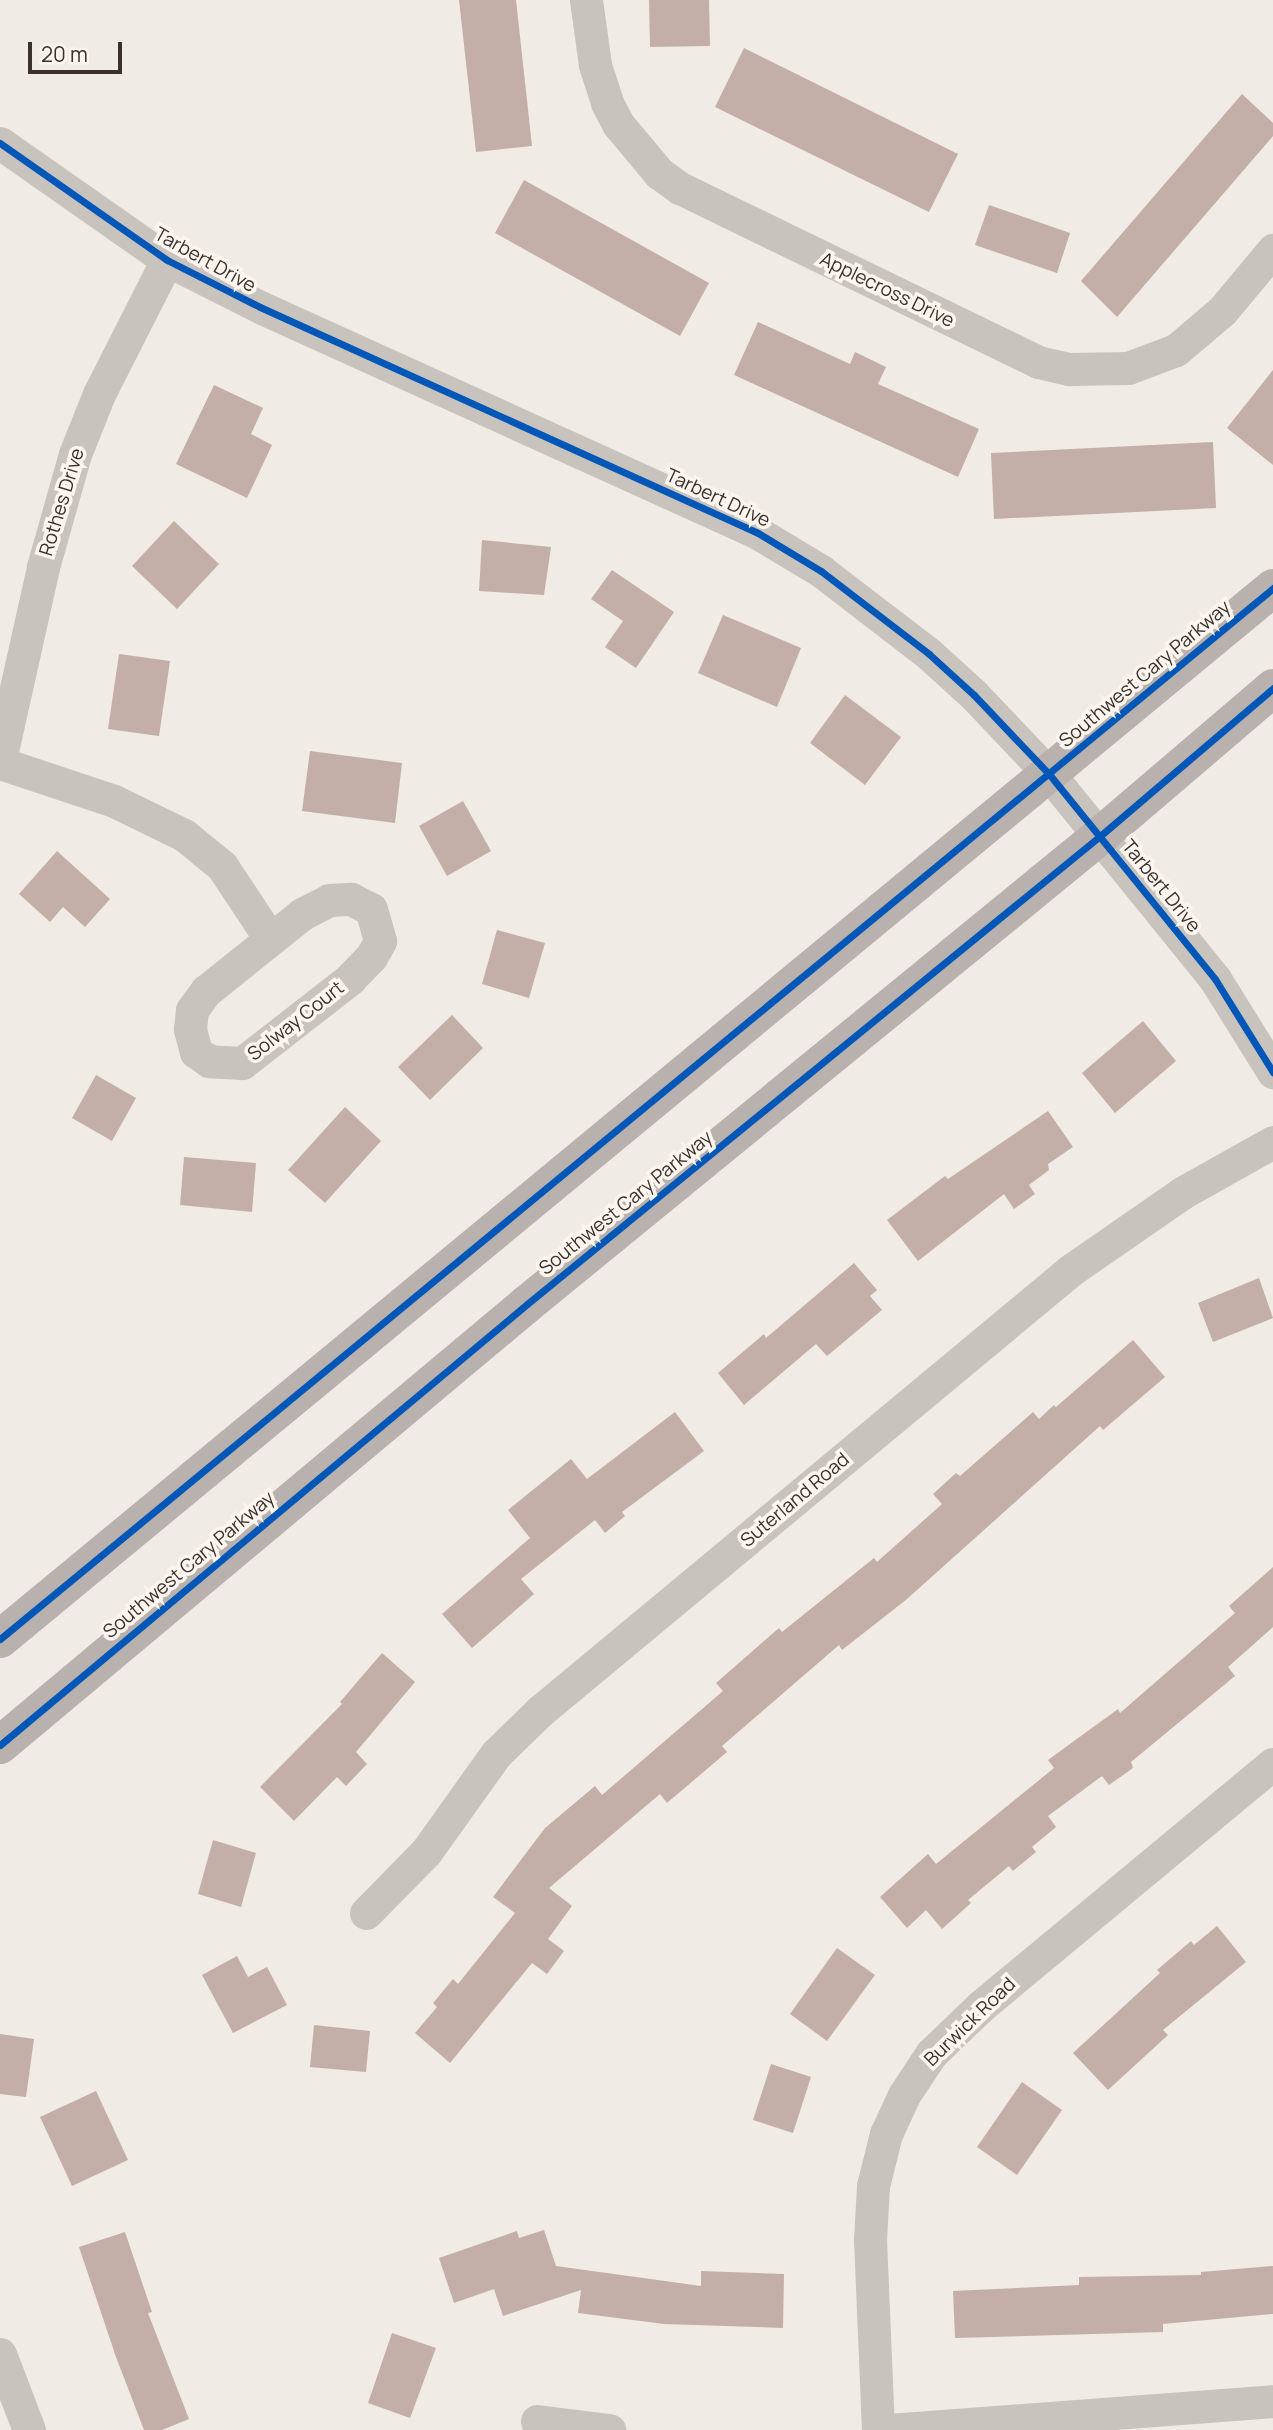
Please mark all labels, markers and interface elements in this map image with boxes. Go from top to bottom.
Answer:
scale bar [32,28,126,72]
text: 20 m [41,40,88,68]
street label: Tarbert Drive [150,223,260,297]
street label: Applecross Drive [816,248,958,332]
street label: Rothes Drive [35,445,89,559]
street label: Tarbert Drive [662,464,774,532]
street label: Southwest Cary Parkway [1055,596,1235,752]
street label: Tarbert Drive [1117,835,1205,937]
street label: Solway Court [243,976,349,1066]
street label: Southwest Cary Parkway [535,1126,717,1280]
street label: Suterland Road [736,1448,854,1552]
street label: Southwest Cary Parkway [99,1487,279,1643]
street label: Burwick Road [920,1973,1020,2071]

